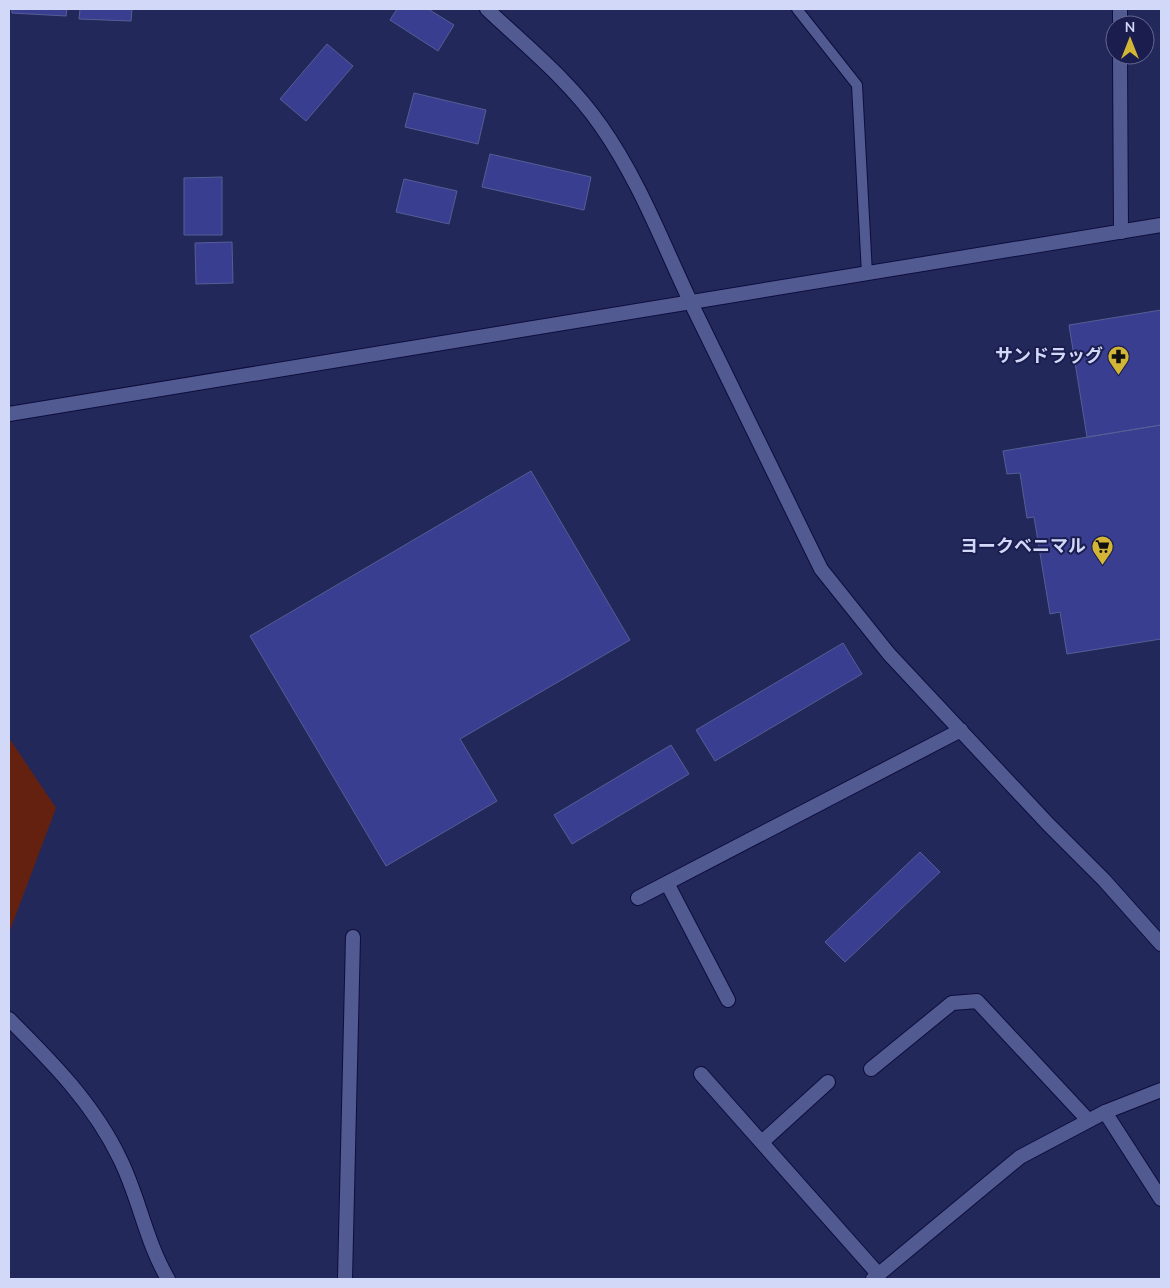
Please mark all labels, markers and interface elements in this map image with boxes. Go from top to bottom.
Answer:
north arrow [1105,15,1155,65]
text: N [1125,18,1135,37]
place label: サンドラッグ [995,344,1103,368]
pharmacy icon: サンドラッグ [1107,344,1131,375]
place label: ヨークベニマル [960,534,1086,558]
supermarket icon: ヨークベニマル [1090,534,1114,565]

